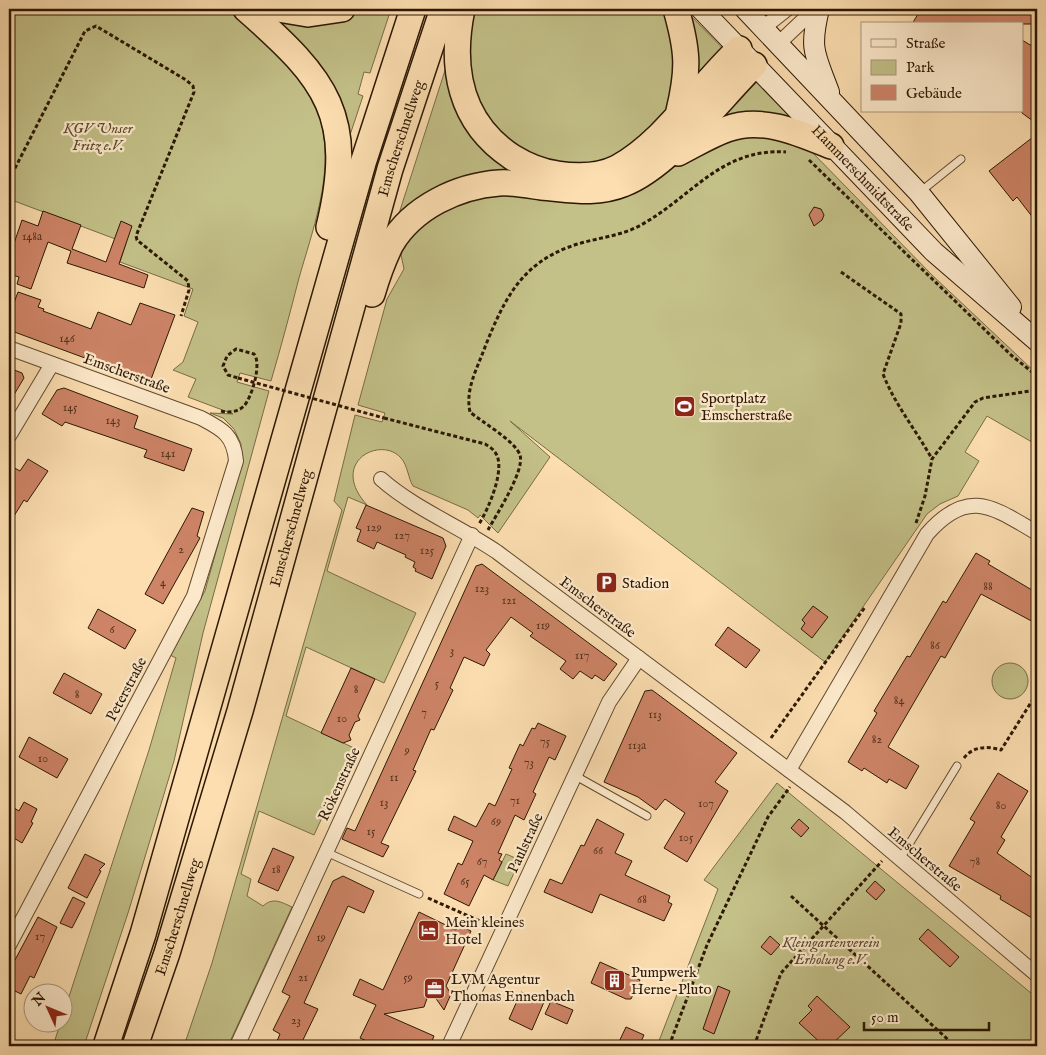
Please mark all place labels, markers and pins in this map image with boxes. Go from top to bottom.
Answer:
place label: Sportplatz Emscherstraße [701,389,792,425]
sports icon: Sportplatz Emscherstraße [673,395,697,419]
parking icon: Stadion [594,571,618,595]
place label: Stadion [622,574,669,593]
place label: Mein kleines Hotel [445,913,524,949]
hotel icon: Mein kleines Hotel [417,919,441,943]
place label: Pumpwerk Herne-Pluto [631,963,712,999]
building icon: Pumpwerk Herne-Pluto [603,969,627,993]
place label: LVM Agentur Thomas Ennenbach [451,970,575,1006]
office icon: LVM Agentur Thomas Ennenbach [423,976,447,1000]

